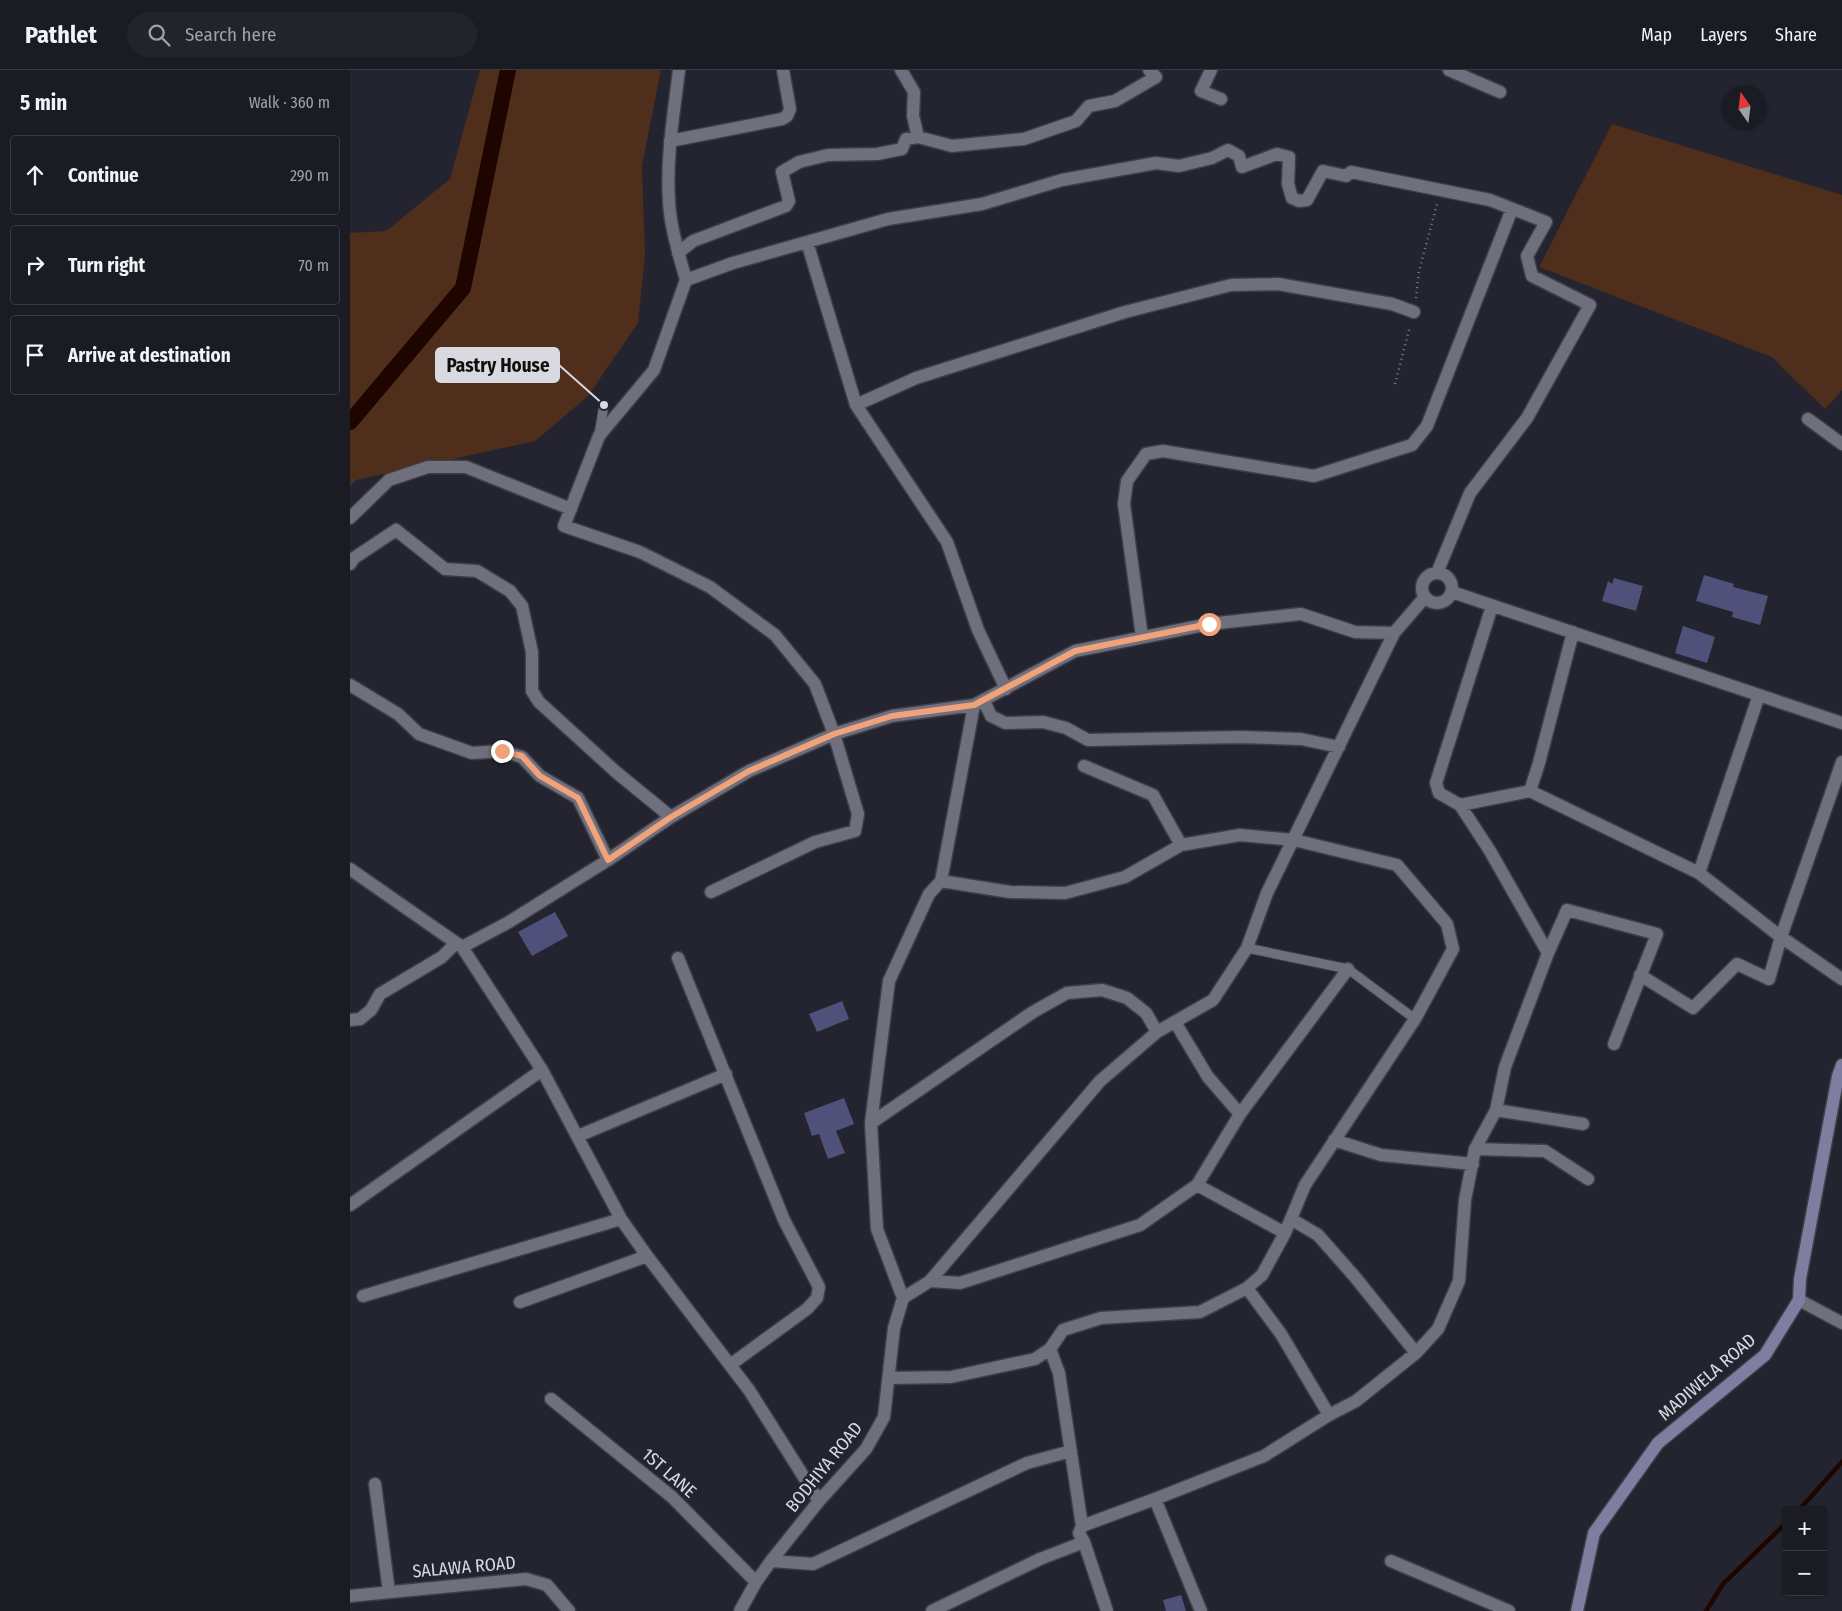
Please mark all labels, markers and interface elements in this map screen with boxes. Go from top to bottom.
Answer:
search box [127,12,477,57]
text: Pathlet [25,21,97,49]
icon: search [145,21,173,49]
text: Search here [185,23,276,46]
text: Map [1641,24,1672,46]
text: Layers [1700,24,1747,46]
text: Share [1775,24,1817,46]
north arrow [1722,85,1767,130]
text: 5 min [20,90,67,116]
text: Walk · 360 m [249,93,330,112]
icon: ahead [21,161,49,189]
text: Continue [68,164,139,187]
text: 290 m [290,166,329,185]
icon: right [21,251,49,279]
text: Turn right [68,254,145,277]
text: 70 m [298,256,329,275]
icon: arrive [21,341,49,369]
text: Arrive at destination [68,344,231,367]
callout: Pastry House [436,348,559,382]
text: Pastry House [446,354,550,377]
route start [1198,613,1221,636]
route end [491,740,514,763]
street label: MADIWELA ROAD [1654,1329,1760,1425]
street label: BODHIYA ROAD [781,1417,867,1517]
street label: 1ST LANE [637,1443,701,1503]
map controls [1782,1506,1827,1596]
button: + [1782,1506,1827,1551]
button: − [1782,1551,1827,1596]
street label: SALAWA ROAD [411,1552,517,1582]

